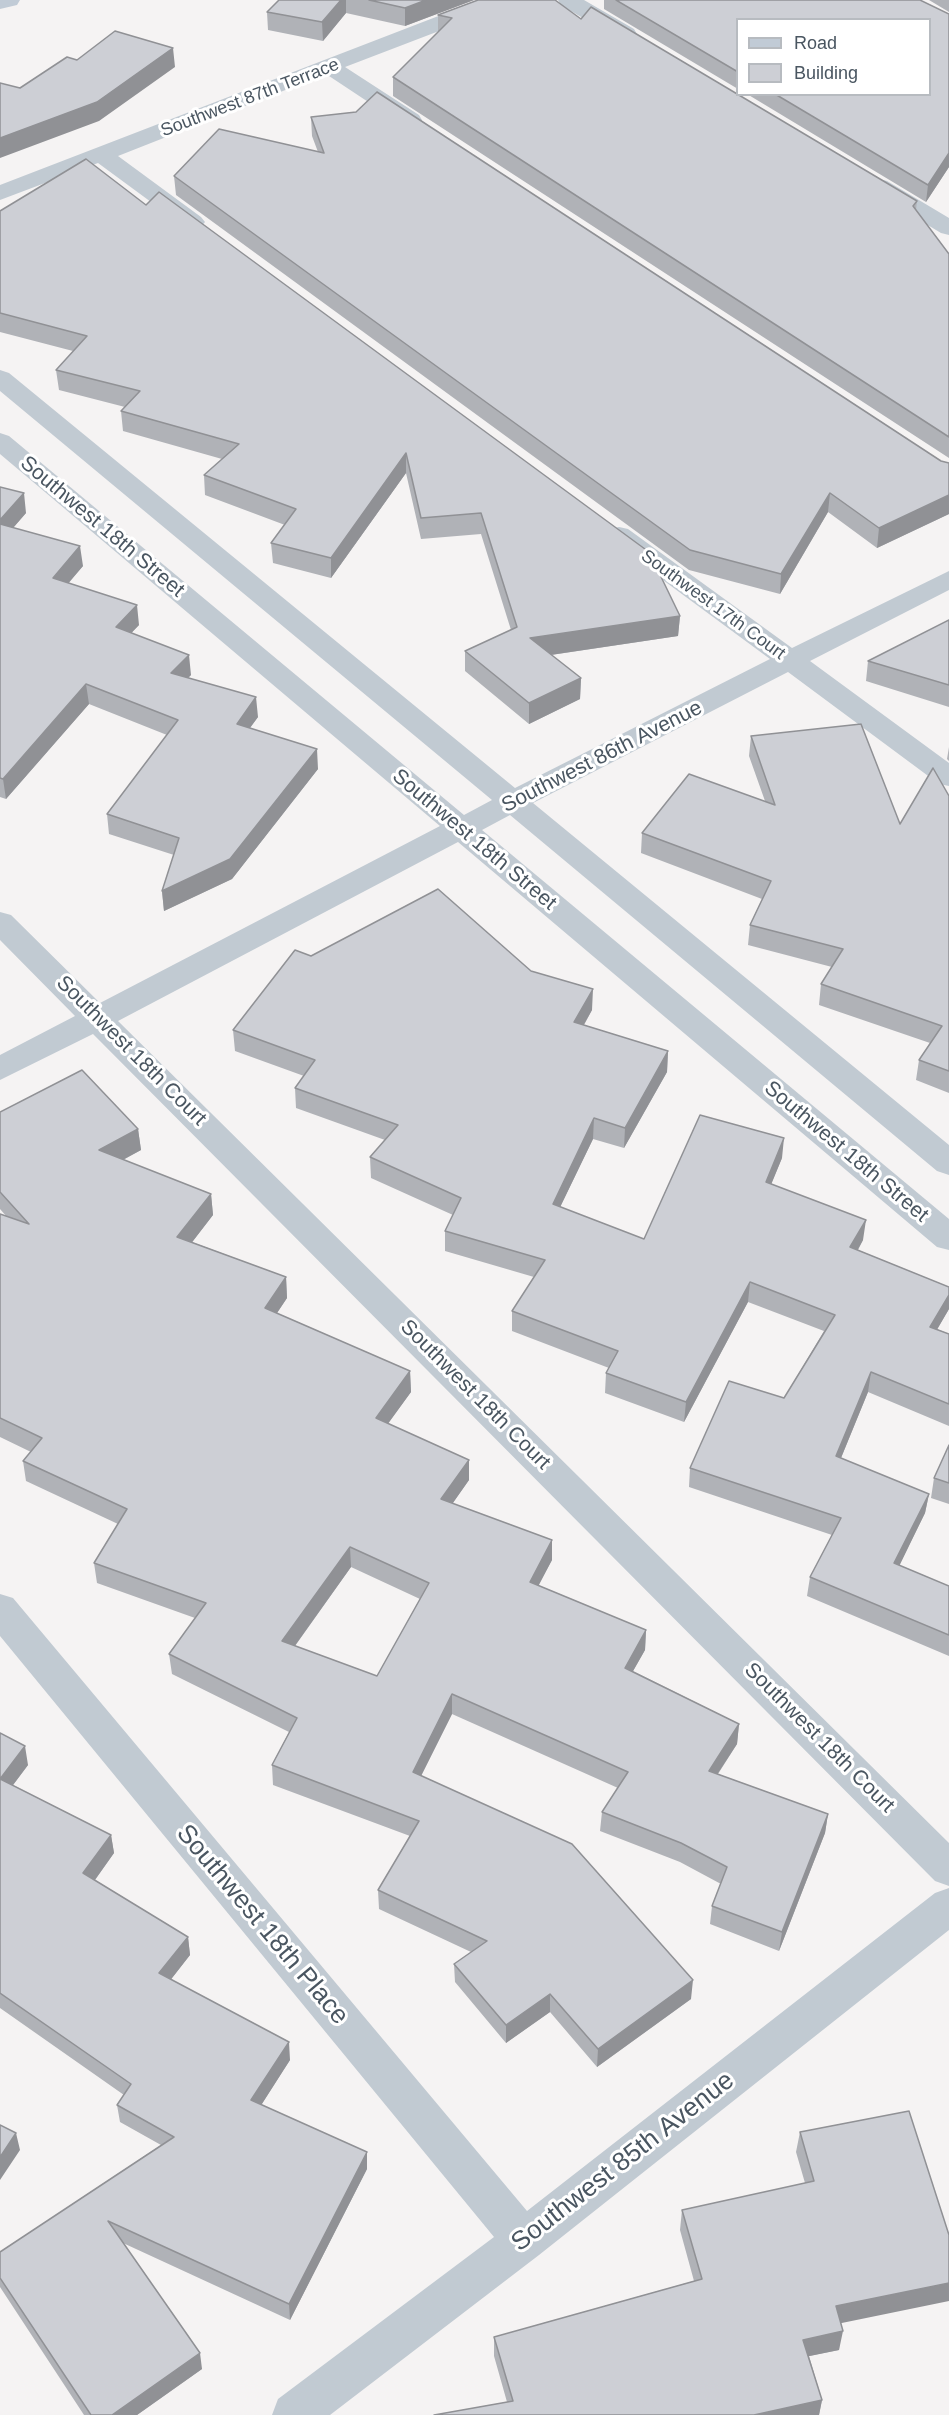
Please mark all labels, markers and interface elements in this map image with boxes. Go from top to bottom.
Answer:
legend [736,18,931,96]
text: Road [794,33,837,53]
street label: Southwest 87th Terrace [158,54,342,142]
text: Building [794,63,858,83]
street label: Southwest 18th Street [15,451,189,603]
street label: Southwest 17th Court [637,545,789,665]
street label: Southwest 86th Avenue [498,696,706,818]
street label: Southwest 18th Street [387,764,561,916]
street label: Southwest 18th Court [51,971,211,1131]
street label: Southwest 18th Street [759,1076,933,1228]
street label: Southwest 18th Court [395,1315,555,1475]
street label: Southwest 18th Court [739,1658,899,1818]
street label: Southwest 18th Place [169,1819,355,2031]
street label: Southwest 85th Avenue [505,2065,741,2259]

